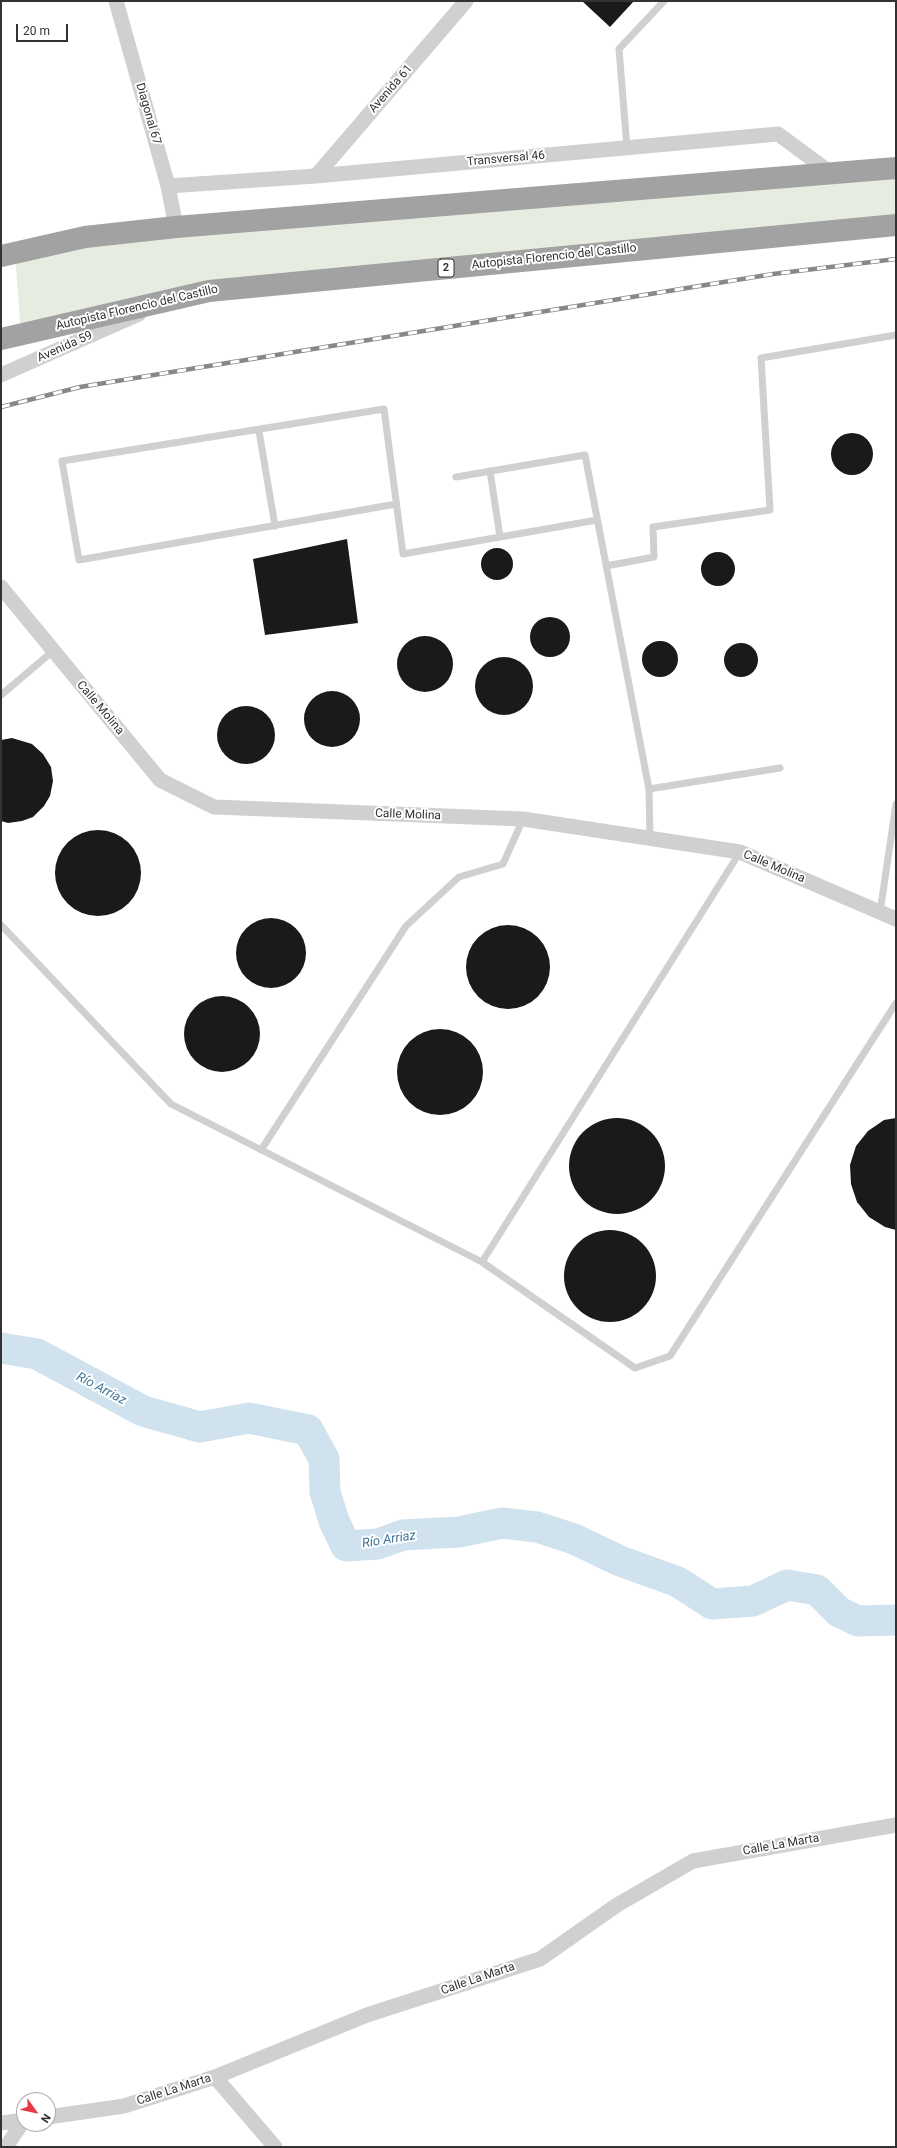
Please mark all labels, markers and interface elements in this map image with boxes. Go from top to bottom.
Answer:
scale bar [18,16,70,42]
text: 20 m [23,24,50,38]
street label: Avenida 61 [366,62,416,116]
street label: Diagonal 67 [132,82,164,146]
street label: Transversal 46 [466,148,546,170]
street label: Autopista Florencio del Castillo [471,241,637,273]
road number: 2 [438,259,454,277]
street label: Autopista Florencio del Castillo [55,282,219,334]
street label: Avenida 59 [35,328,95,366]
street label: Calle Molina [73,678,127,738]
street label: Calle Molina [375,807,441,823]
street label: Calle Molina [741,848,807,886]
water label: Río Arriaz [73,1369,129,1409]
water label: Río Arriaz [361,1528,417,1552]
street label: Calle La Marta [742,1831,820,1859]
street label: Calle La Marta [439,1960,517,1998]
street label: Calle La Marta [135,2071,213,2109]
north arrow [16,2092,56,2132]
text: N [38,2111,53,2125]

